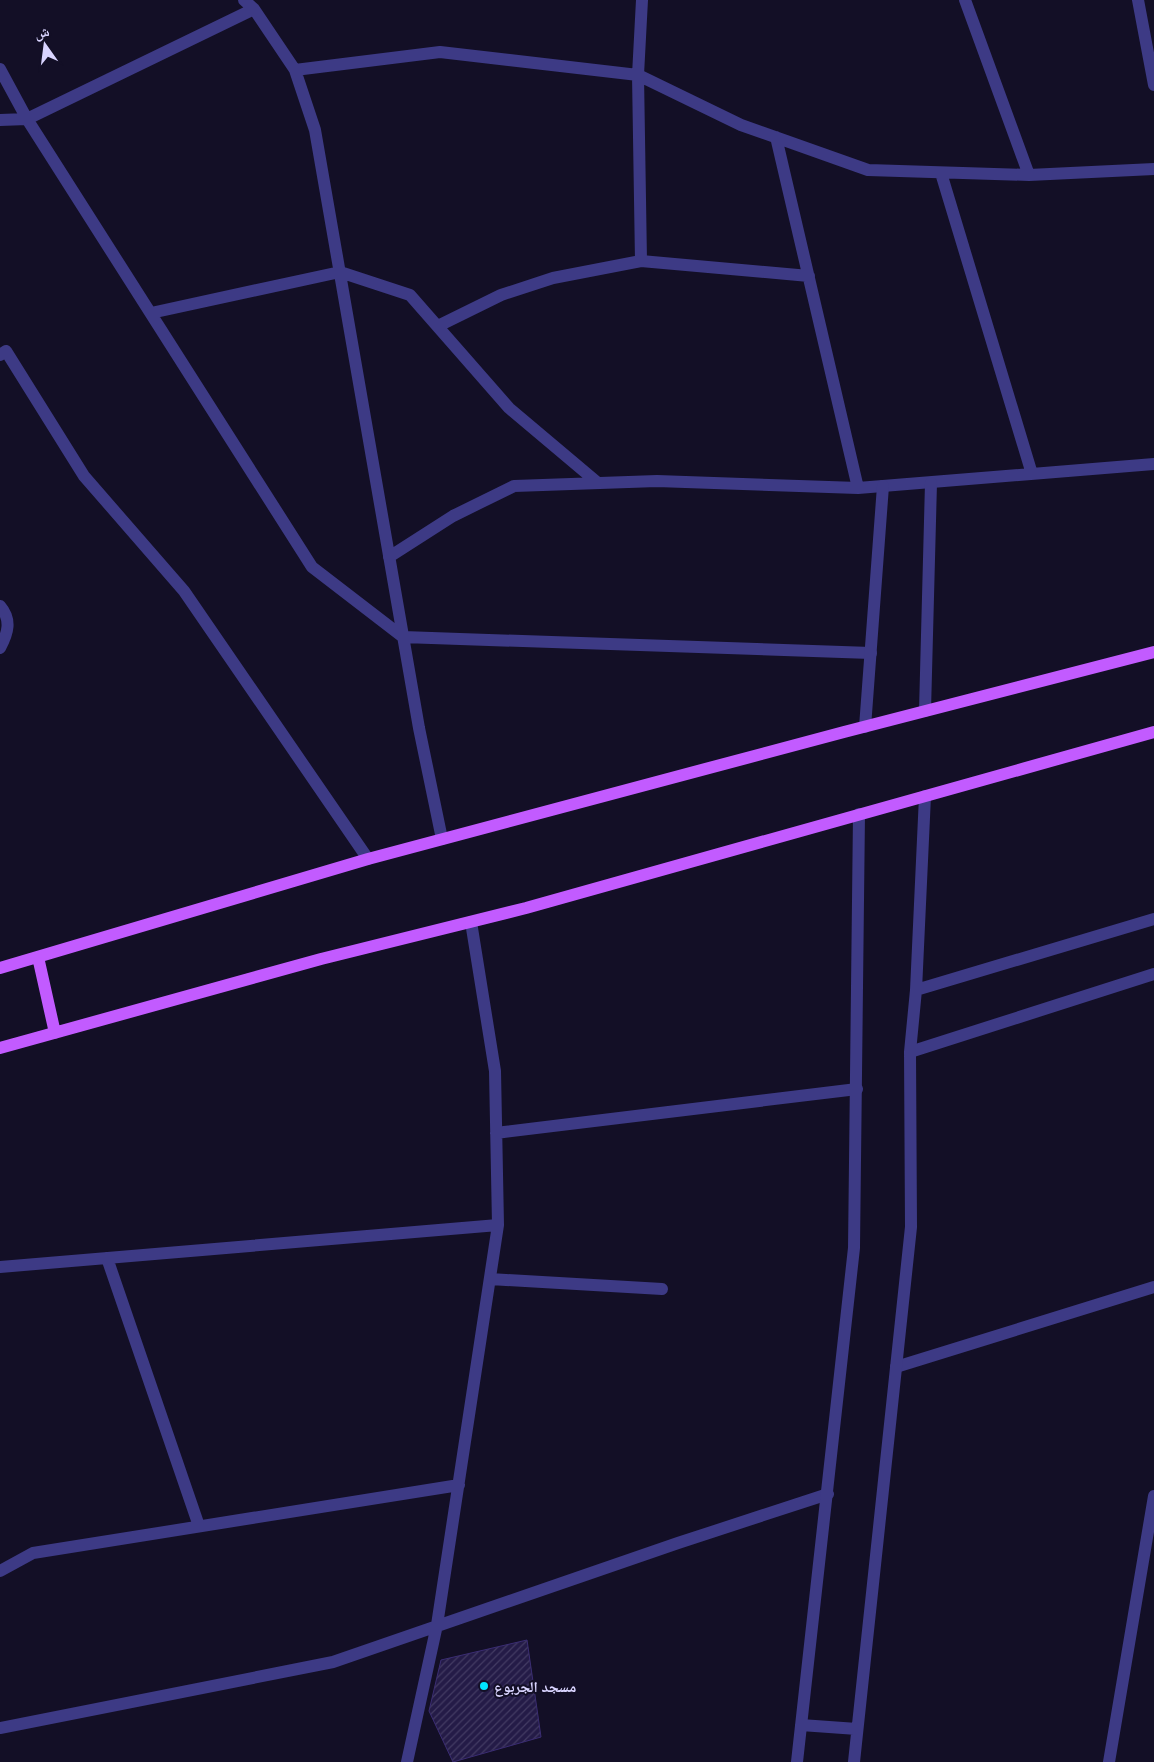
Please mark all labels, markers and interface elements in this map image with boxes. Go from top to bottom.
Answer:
north arrow [20,20,70,70]
text: ش [32,22,51,43]
place label: مسجد الجربوع [494,1677,576,1697]
marker: مسجد الجربوع [478,1680,490,1692]

